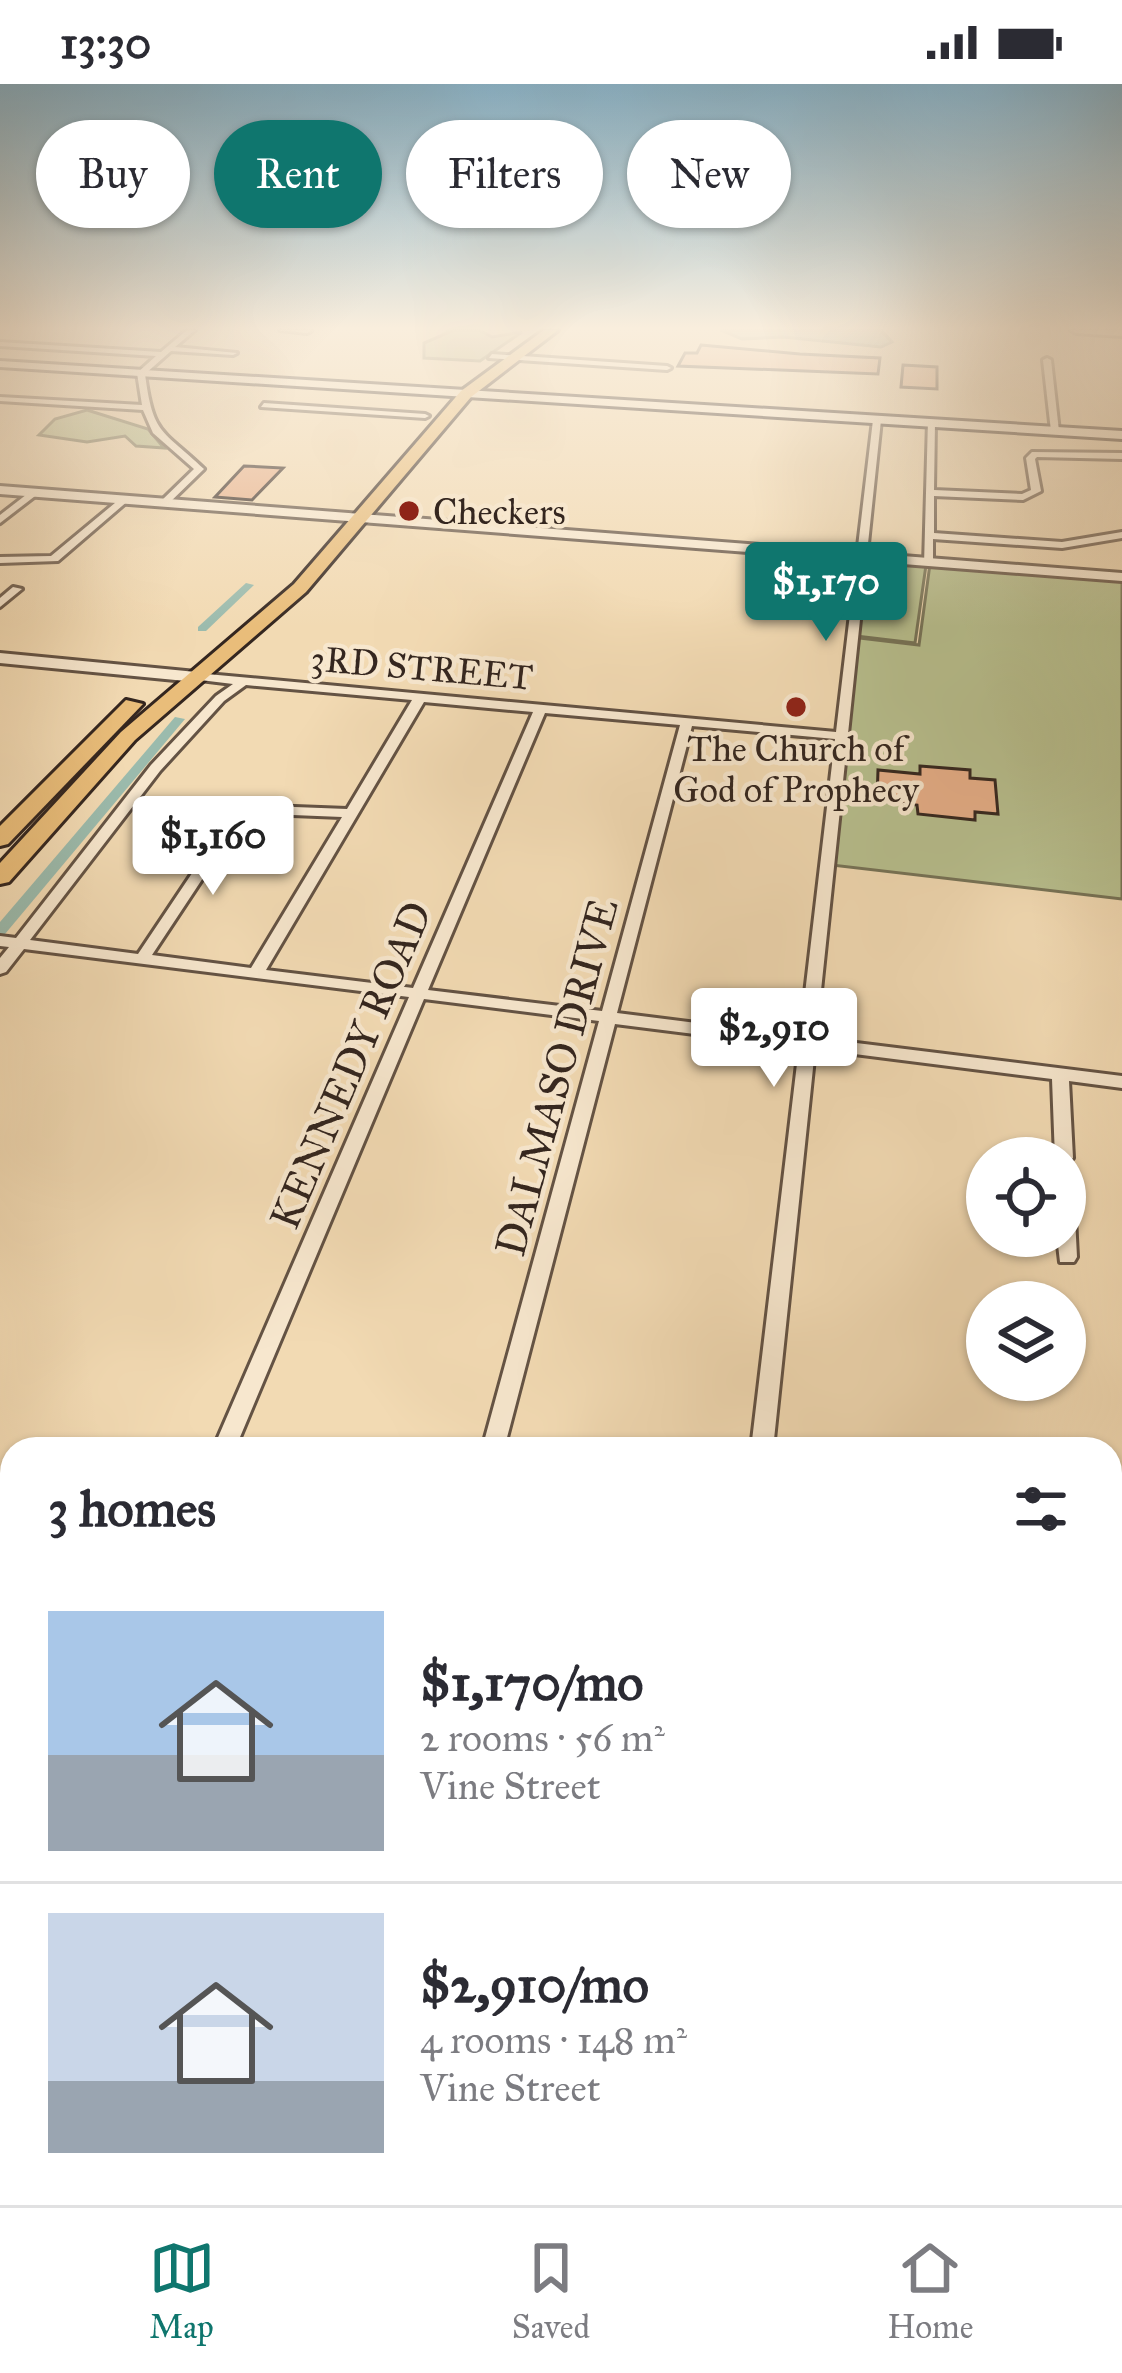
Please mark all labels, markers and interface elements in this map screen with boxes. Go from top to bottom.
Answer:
text: 13:30 [60,15,151,70]
chip: Buy [36,120,190,228]
chip: Rent [214,120,382,228]
chip: Filters [406,120,603,228]
chip: New [627,120,791,228]
place label: Checkers [433,490,566,534]
marker: Checkers [396,498,422,524]
pin: $1,170 [728,542,924,644]
text: $1,170 [772,557,880,605]
street label: 3RD STREET [309,636,535,700]
marker: The Church of God of Prophecy [783,694,809,720]
place label: The Church of God of Prophecy [673,727,920,812]
pin: $1,160 [115,796,311,898]
text: $1,160 [160,811,266,859]
street label: DALMASO DRIVE [484,893,630,1262]
street label: KENNEDY ROAD [258,894,443,1237]
pin: $2,910 [676,988,872,1090]
text: $2,910 [718,1003,830,1051]
map controls [966,1137,1086,1401]
button: locate [966,1137,1086,1257]
button: layers [966,1281,1086,1401]
icon: filters [1008,1476,1074,1542]
text: 3 homes [48,1478,216,1540]
text: $1,170/mo [420,1652,643,1714]
icon: home [144,1659,288,1803]
text: 2 rooms · 56 m² [420,1714,665,1762]
text: Vine Street [420,1762,600,1810]
text: $2,910/mo [420,1954,649,2016]
icon: home [144,1961,288,2105]
text: 4 rooms · 148 m² [420,2016,687,2064]
text: Vine Street [420,2064,600,2112]
tab: Map [149,2235,215,2347]
tab: Saved [512,2235,590,2347]
tab: Home [887,2235,973,2347]

